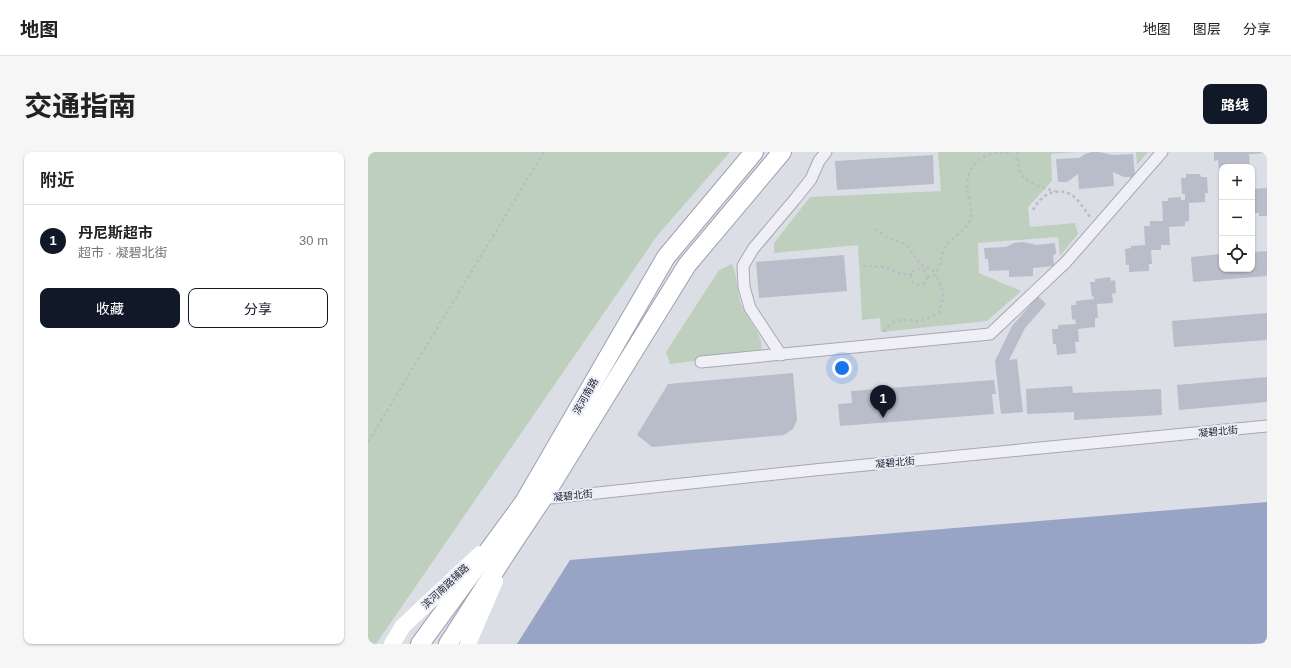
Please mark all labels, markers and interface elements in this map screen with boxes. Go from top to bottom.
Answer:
text: 地图 [20,19,58,40]
text: 地图 [1143,21,1171,37]
text: 图层 [1193,21,1221,37]
text: 分享 [1243,21,1271,37]
button: 路线 [1203,84,1267,124]
text: 交通指南 [24,91,136,122]
map controls [1219,164,1255,272]
button: + [1219,164,1255,200]
text: 附近 [40,171,74,190]
button: − [1219,200,1255,236]
text: 丹尼斯超市 [78,224,153,241]
text: 1 [49,233,57,248]
text: 30 m [299,233,328,248]
button: locate [1219,236,1255,272]
text: 超市 · 凝碧北街 [78,245,168,260]
button: 收藏 [40,288,180,328]
button: 分享 [188,288,328,328]
your location [832,358,852,378]
street label: 滨河南路 [571,376,600,416]
pin: 1 [870,385,896,418]
street label: 凝碧北街 [1198,424,1238,439]
street label: 凝碧北街 [875,455,915,470]
street label: 凝碧北街 [553,488,594,503]
street label: 滨河南路辅路 [420,562,471,611]

